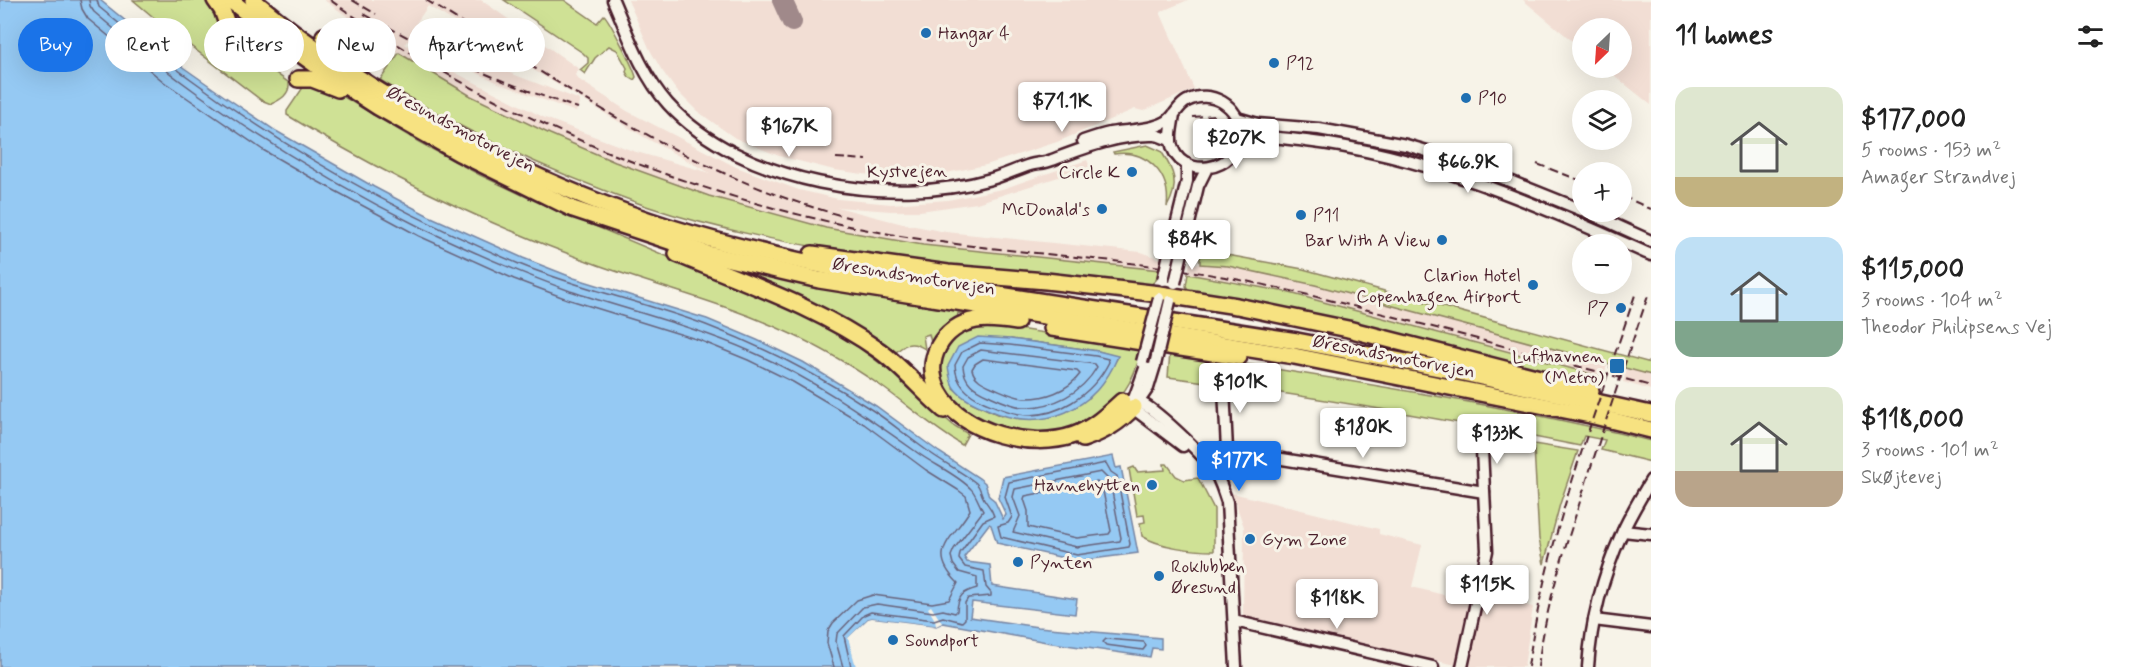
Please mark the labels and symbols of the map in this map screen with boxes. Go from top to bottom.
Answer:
north arrow [1572,18,1632,78]
place label: Hangar 4 [938,22,1010,47]
marker: Hangar 4 [919,26,933,40]
place label: P12 [1286,52,1314,76]
marker: P12 [1267,56,1281,70]
street label: Øresundsmotorvejen [382,81,539,179]
pin: $71.1K [1013,82,1111,133]
place label: P10 [1478,87,1507,111]
marker: P10 [1459,91,1473,105]
pin: $167K [747,107,831,158]
pin: $207K [1194,119,1278,170]
pin: $66.9K [1419,143,1517,194]
street label: Kystvejen [867,159,947,185]
place label: Circle K [1058,161,1120,185]
marker: Circle K [1125,165,1139,179]
place label: McDonald's [1002,198,1090,222]
marker: McDonald's [1095,202,1109,216]
place label: P11 [1313,204,1340,228]
marker: P11 [1294,208,1308,222]
pin: $84K [1156,220,1228,271]
place label: Bar With A View [1305,229,1430,253]
marker: Bar With A View [1435,233,1449,247]
street label: Øresundsmotorvejen [831,252,997,302]
place label: Clarion Hotel Copenhagen Airport [1356,264,1521,311]
marker: Clarion Hotel Copenhagen Airport [1526,278,1540,292]
place label: P7 [1587,297,1609,321]
marker: P7 [1614,301,1628,315]
street label: Øresundsmotorvejen [1311,329,1477,384]
place label: Lufthavnen (Metro) [1512,345,1605,390]
marker: Lufthavnen (Metro) [1608,357,1626,375]
pin: $101K [1198,363,1282,414]
pin: $180K [1321,408,1405,459]
pin: $133K [1455,414,1539,465]
pin: $177K [1197,441,1281,492]
place label: Havnehytten [1034,474,1140,498]
marker: Havnehytten [1145,478,1159,492]
place label: Gym Zone [1262,528,1347,552]
marker: Gym Zone [1243,532,1257,546]
place label: Pynten [1030,551,1093,575]
marker: Pynten [1011,555,1025,569]
place label: Roklubben Øresund [1171,555,1245,600]
pin: $115K [1445,565,1529,616]
marker: Roklubben Øresund [1152,569,1166,583]
pin: $118K [1295,579,1379,630]
place label: Soundport [905,629,979,653]
marker: Soundport [886,633,900,647]

